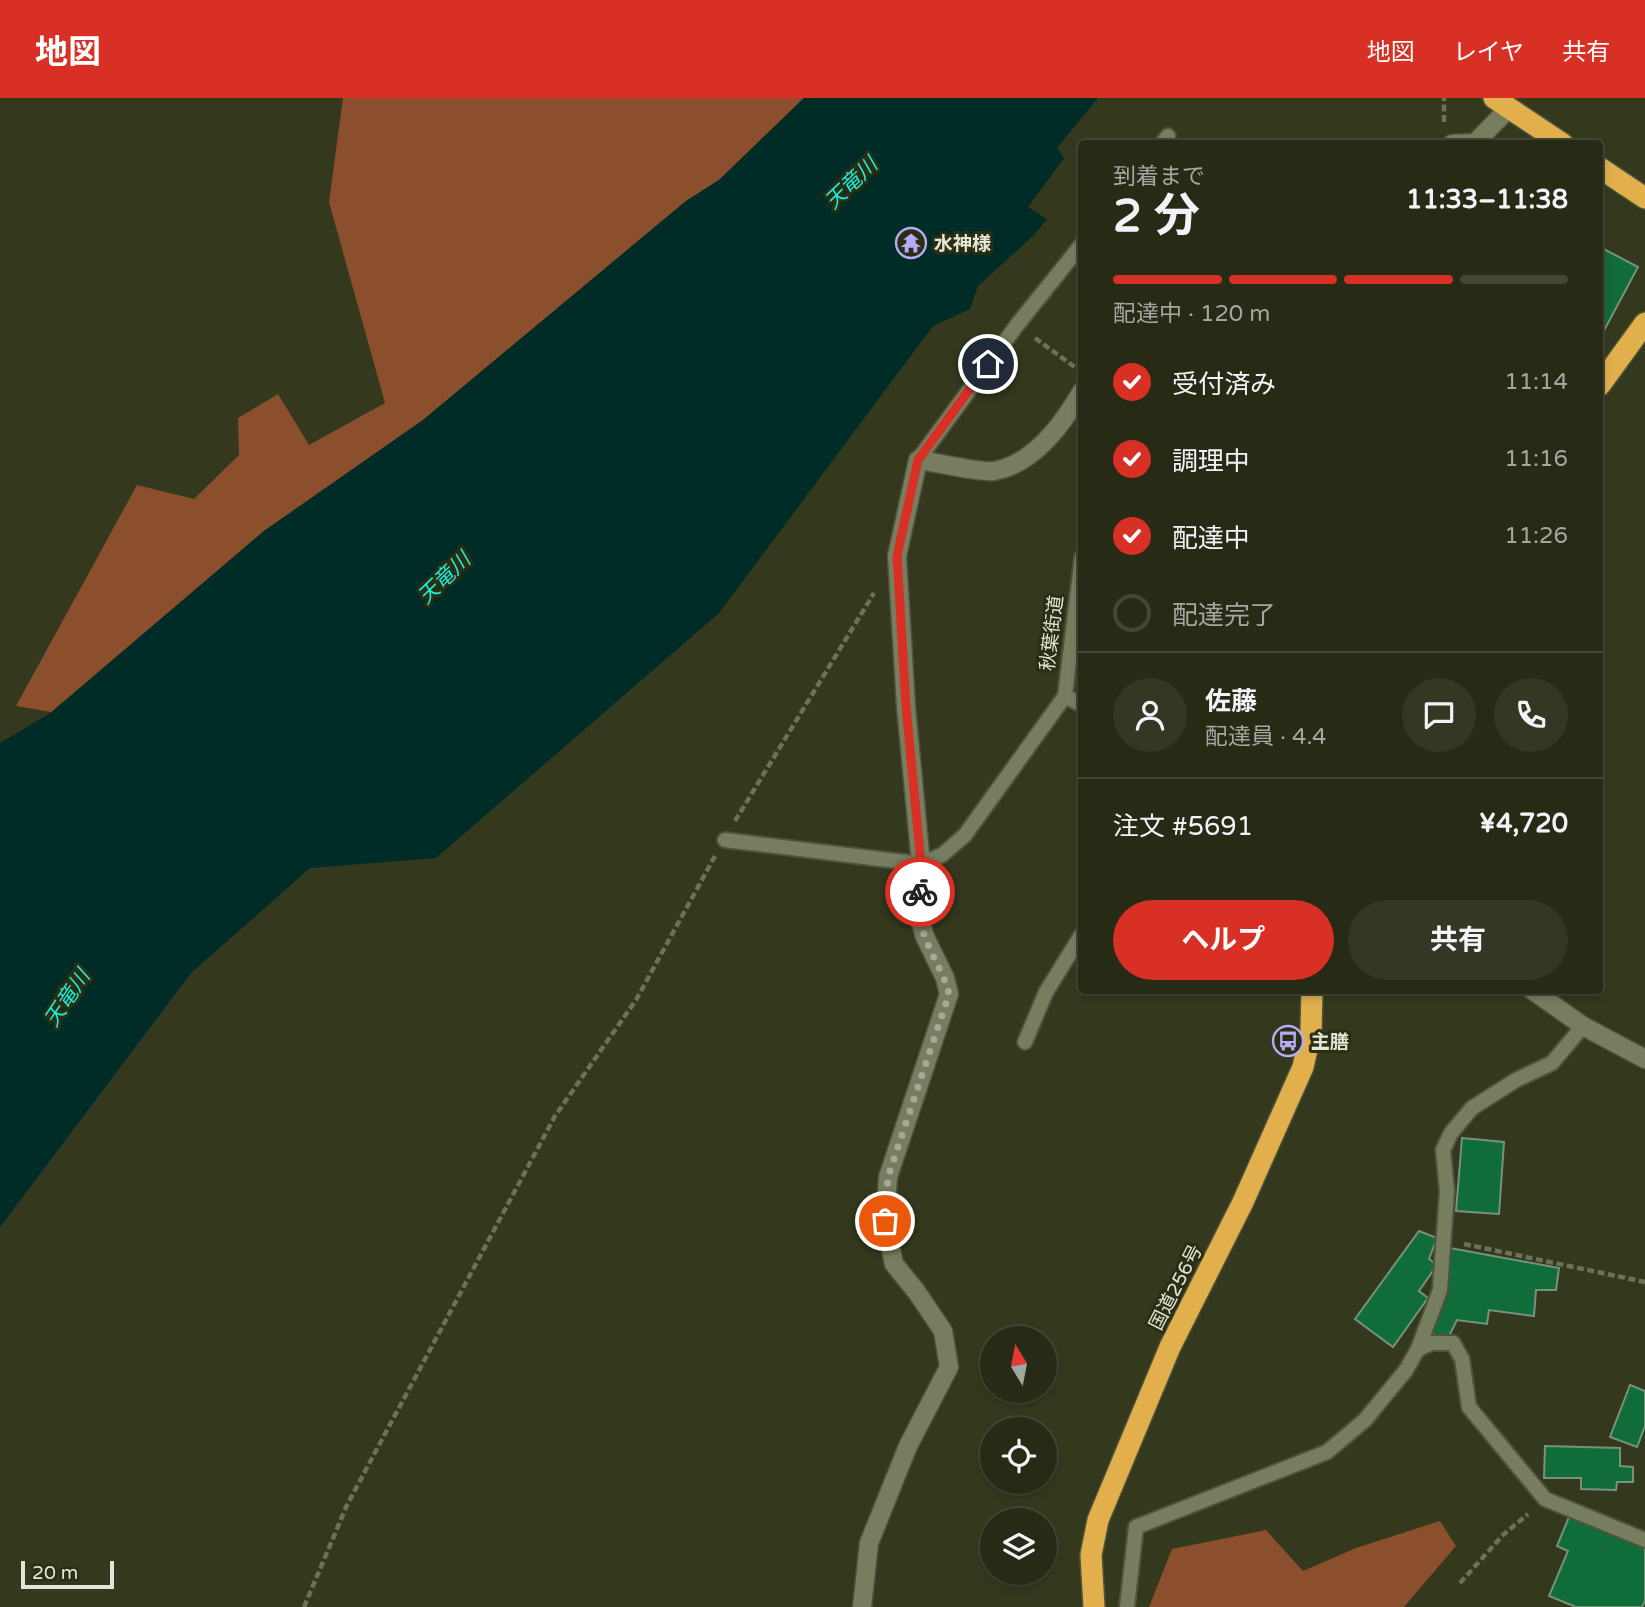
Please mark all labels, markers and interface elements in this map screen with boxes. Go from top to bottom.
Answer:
text: 地図 [35,33,101,72]
text: 地図 [1367,38,1415,67]
text: レイヤ [1453,38,1524,67]
text: 共有 [1562,38,1610,67]
water label: 天竜川 [820,151,884,214]
text: 到着まで [1113,163,1205,191]
text: 11:33–11:38 [1406,184,1568,215]
text: 2 分 [1113,189,1200,244]
temple icon: 水神様 [894,226,928,260]
place label: 水神様 [934,233,991,255]
text: 配達中 · 120 m [1113,300,1270,328]
pin [958,334,1018,394]
icon: home [969,345,1007,383]
icon: check [1113,363,1151,401]
text: 11:14 [1504,368,1568,396]
text: 受付済み [1172,369,1276,400]
icon: check [1113,440,1151,478]
text: 11:16 [1504,445,1568,473]
text: 調理中 [1172,446,1250,477]
icon: check [1113,517,1151,555]
text: 11:26 [1504,522,1568,550]
text: 配達中 [1172,523,1250,554]
water label: 天竜川 [413,546,477,609]
street label: 秋葉街道 [1036,594,1068,672]
text: 配達完了 [1172,600,1276,631]
button: person [1113,678,1187,752]
button: chat [1402,678,1476,752]
button: phone [1494,678,1568,752]
text: 佐藤 [1205,686,1257,717]
text: 配達員 · 4.4 [1205,723,1326,751]
text: ¥4,720 [1479,808,1568,839]
text: 注文 #5691 [1113,811,1253,842]
courier [885,857,955,927]
icon: bike [901,873,939,911]
button: ヘルプ [1113,900,1334,980]
button: 共有 [1348,900,1568,980]
water label: 天竜川 [39,964,97,1031]
bus stop icon: 主膳 [1271,1024,1305,1058]
place label: 主膳 [1311,1031,1349,1053]
pin [855,1191,915,1251]
icon: bag [866,1202,904,1240]
street label: 国道256号 [1145,1241,1207,1334]
north arrow [980,1326,1057,1404]
map controls [980,1326,1057,1585]
button: locate [980,1417,1057,1494]
button: layers [980,1508,1057,1585]
scale bar [21,1558,114,1590]
text: 20 m [32,1562,78,1584]

